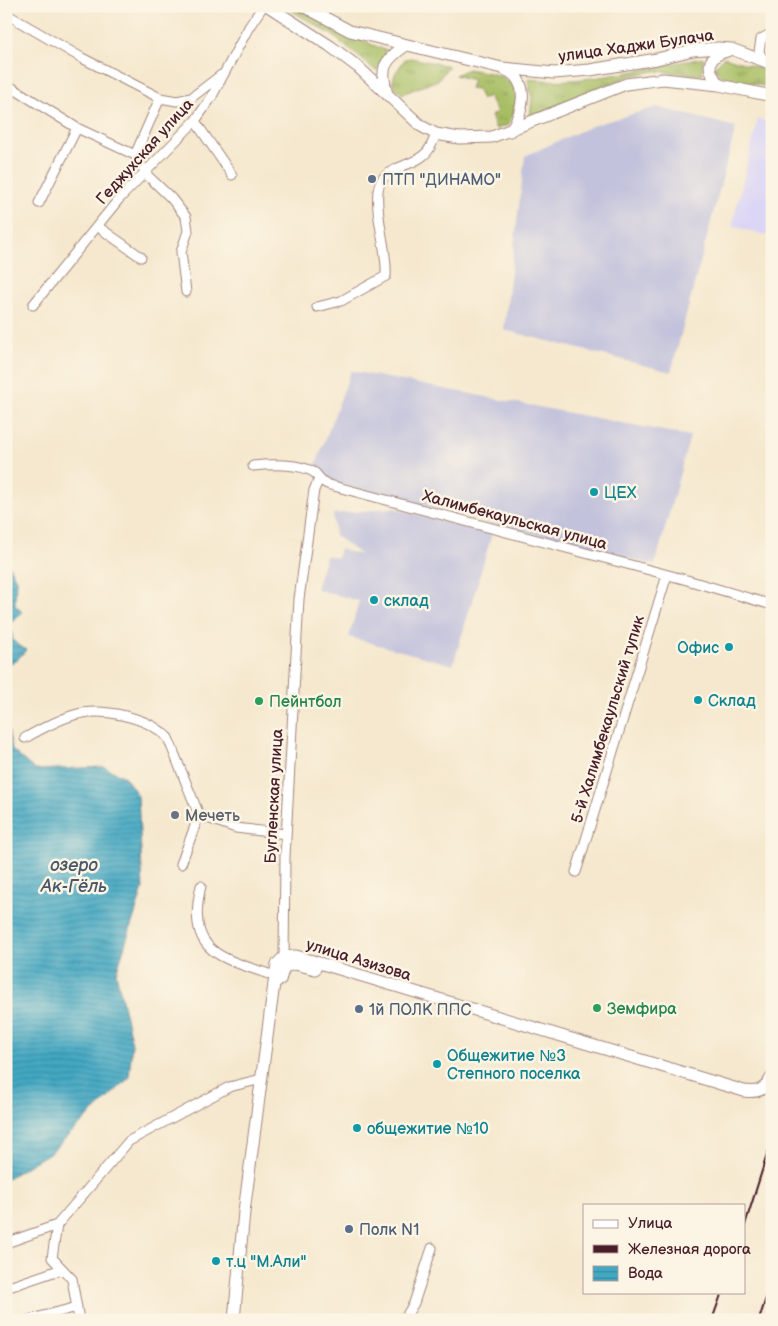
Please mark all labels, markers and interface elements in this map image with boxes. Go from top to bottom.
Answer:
street label: улица Хаджи Булача [557,26,716,67]
street label: Геджухская улица [93,95,198,209]
place label: ПТП "ДИНАМО" [382,171,501,190]
marker: ПТП "ДИНАМО" [366,173,378,185]
place label: ЦЕХ [604,484,637,503]
marker: ЦЕХ [588,486,600,498]
street label: Халимбекаульская улица [420,487,610,554]
place label: склад [384,592,429,611]
marker: склад [368,594,380,606]
street label: 5-й Халимбекаульский тупик [568,613,649,826]
place label: Офис [677,639,719,658]
marker: Офис [723,641,735,653]
place label: Склад [708,692,756,711]
place label: Пейнтбол [269,693,342,712]
marker: Склад [692,694,704,706]
marker: Пейнтбол [253,695,265,707]
street label: Бугленская улица [261,728,288,864]
place label: Мечеть [185,807,240,826]
marker: Мечеть [169,809,181,821]
water label: озеро Ак-Гёль [40,855,107,897]
street label: улица Азизова [304,935,414,986]
place label: Земфира [607,1000,677,1019]
place label: 1й ПОЛК ППС [369,1001,472,1020]
marker: Земфира [591,1002,603,1014]
marker: 1й ПОЛК ППС [353,1003,365,1015]
place label: Общежитие №3 Степного поселка [447,1047,581,1084]
marker: Общежитие №3 Степного поселка [431,1058,443,1070]
place label: общежитие №10 [367,1120,489,1139]
marker: общежитие №10 [351,1122,363,1134]
legend [583,1204,746,1294]
text: Улица [628,1214,673,1233]
place label: Полк N1 [359,1221,419,1240]
marker: Полк N1 [343,1223,355,1235]
text: Железная дорога [628,1240,751,1259]
place label: т.ц "М.Али" [226,1253,306,1272]
marker: т.ц "М.Али" [210,1255,222,1267]
text: Вода [628,1264,663,1283]

